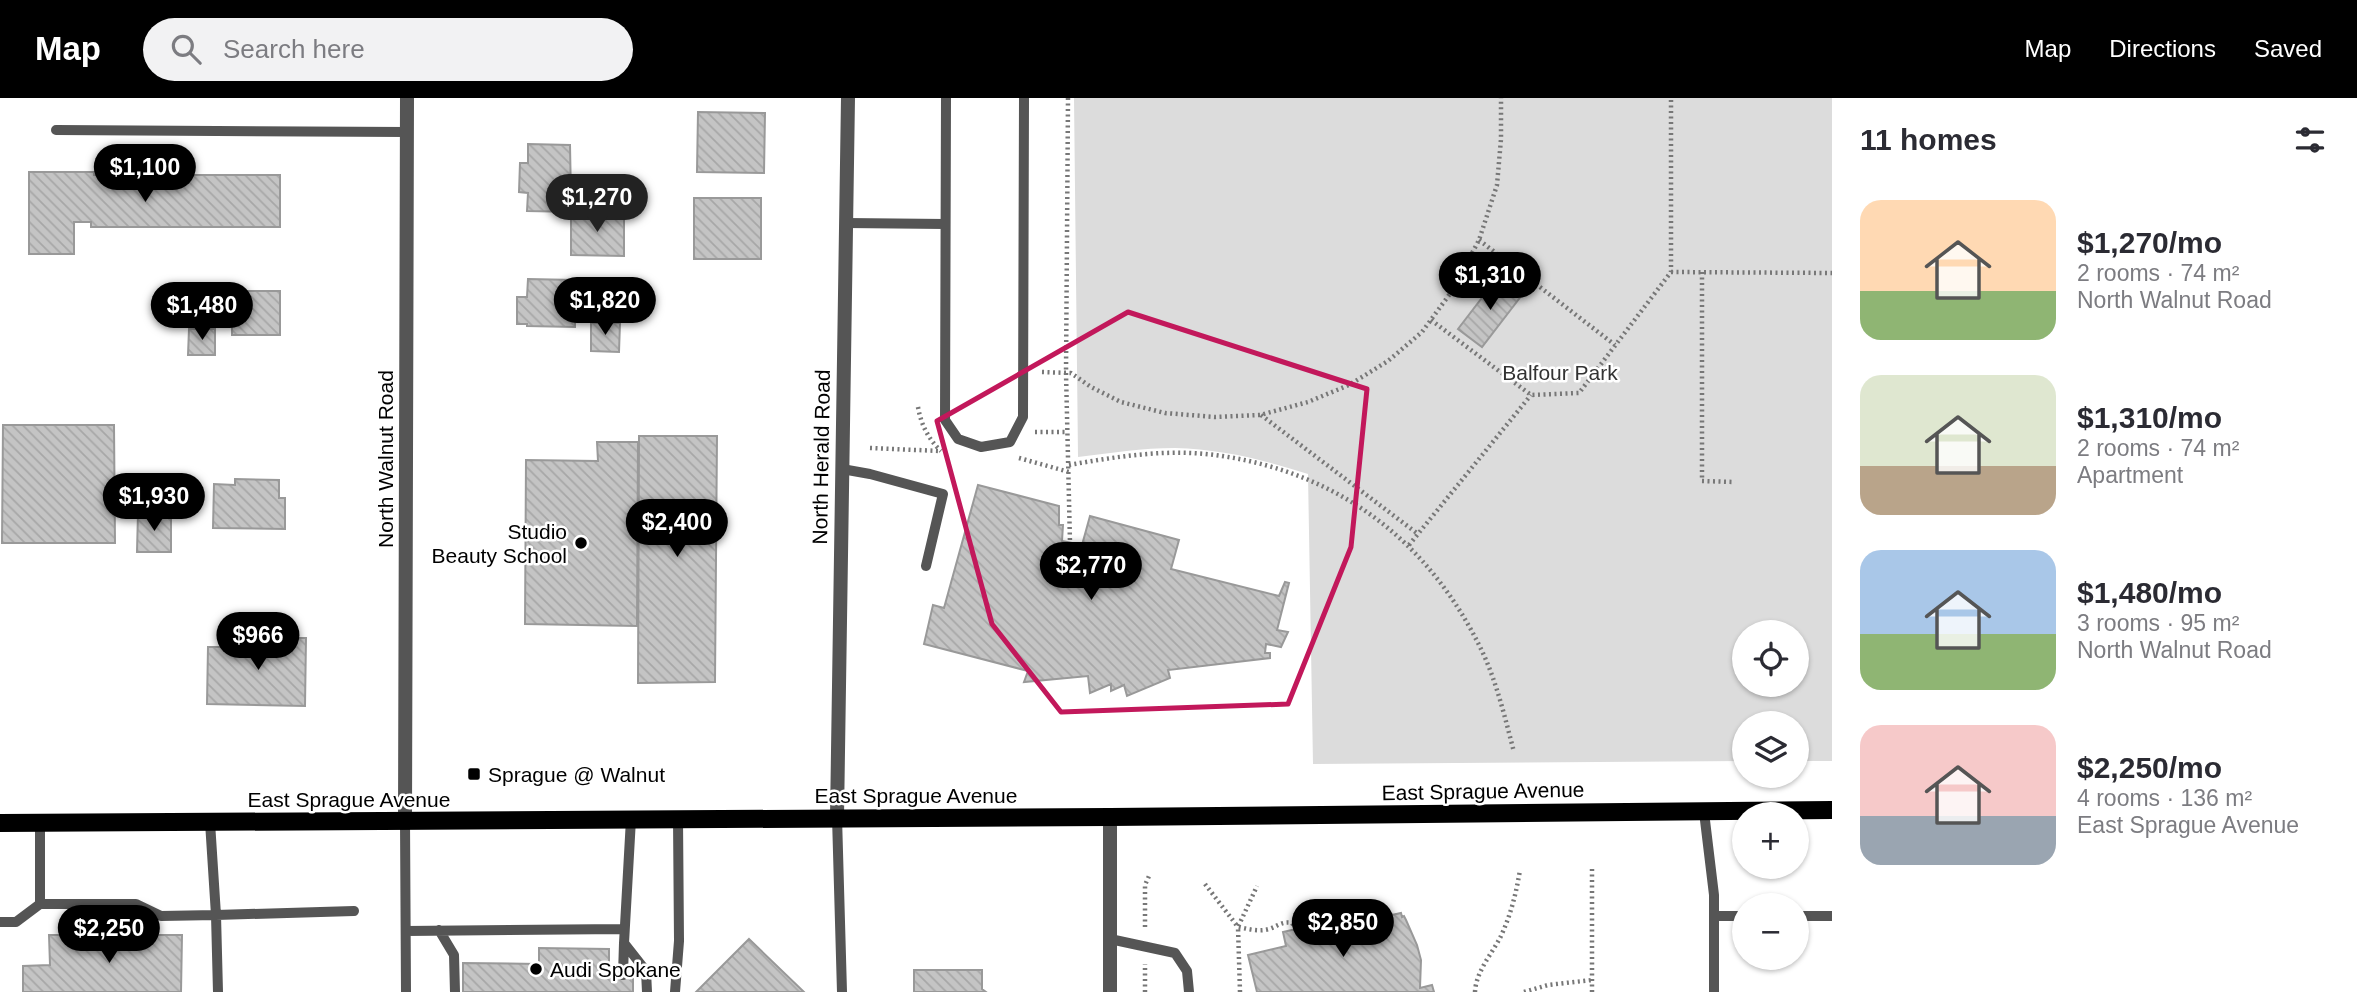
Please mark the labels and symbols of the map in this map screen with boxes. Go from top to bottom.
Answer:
pin: $1,100 [88,144,202,204]
pin: $1,270 [540,174,654,234]
pin: $1,310 [1433,252,1547,312]
pin: $1,820 [548,278,662,337]
pin: $1,480 [145,282,259,342]
park label: Balfour Park [1502,361,1618,384]
street label: North Herald Road [808,369,834,545]
street label: North Walnut Road [374,370,397,548]
pin: $1,930 [97,474,211,533]
pin: $2,400 [620,500,734,559]
place label: Studio Beauty School [432,520,567,567]
marker: Studio Beauty School [573,535,589,551]
pin: $2,770 [1034,542,1148,602]
pin: $966 [217,612,299,672]
place label: Sprague @ Walnut [488,763,665,786]
marker: Sprague @ Walnut [466,766,482,782]
street label: East Sprague Avenue [1381,778,1585,804]
street label: East Sprague Avenue [815,784,1017,807]
street label: East Sprague Avenue [248,788,450,811]
pin: $2,850 [1286,900,1400,959]
pin: $2,250 [52,906,166,965]
place label: Audi Spokane [550,958,681,981]
marker: Audi Spokane [528,961,544,977]

